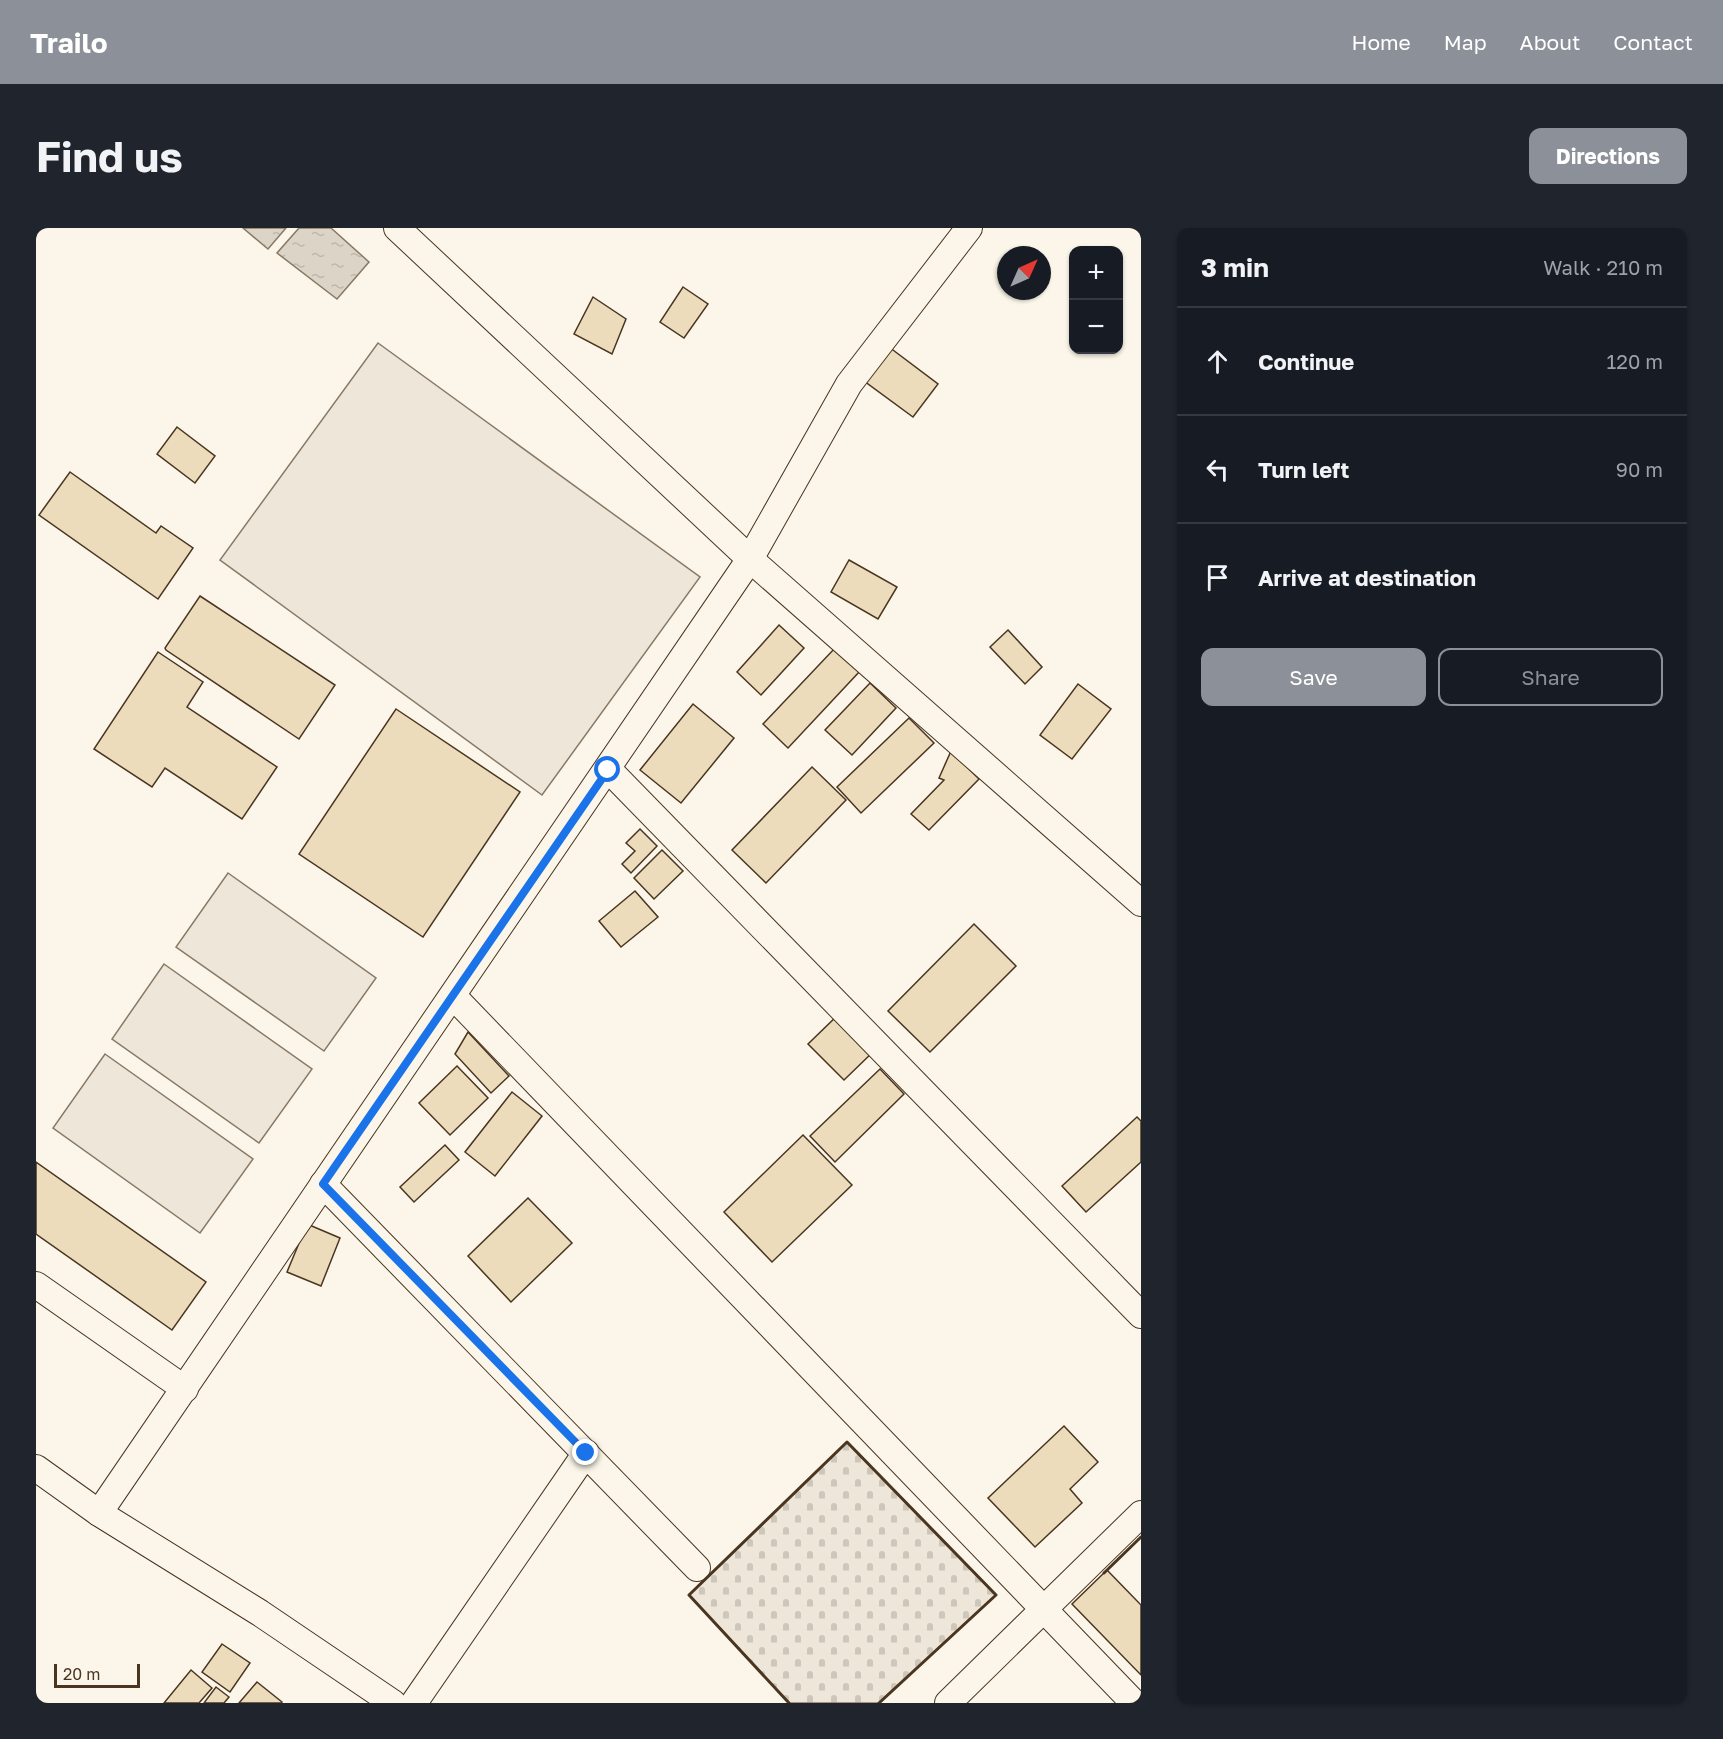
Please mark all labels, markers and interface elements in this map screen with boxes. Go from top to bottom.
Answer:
text: Trailo [30,26,108,59]
text: Home [1351,29,1411,55]
text: Map [1444,29,1487,55]
text: About [1520,29,1580,55]
text: Contact [1613,29,1693,55]
button: Directions [1529,128,1687,184]
text: Find us [36,131,183,181]
north arrow [997,246,1051,300]
map controls [1069,246,1123,354]
button: + [1069,246,1123,300]
text: 3 min [1201,252,1269,283]
text: Walk · 210 m [1543,255,1663,279]
button: − [1069,300,1123,354]
icon: ahead [1201,345,1234,378]
text: Continue [1258,348,1354,375]
text: 120 m [1607,349,1663,373]
icon: left [1201,453,1234,486]
text: Turn left [1258,456,1349,483]
text: 90 m [1616,457,1663,481]
icon: arrive [1201,561,1234,594]
text: Arrive at destination [1258,564,1476,591]
button: Save [1201,648,1426,706]
button: Share [1438,648,1663,706]
route start [594,756,620,782]
route end [572,1439,598,1465]
scale bar [54,1661,140,1688]
text: 20 m [63,1664,100,1684]

